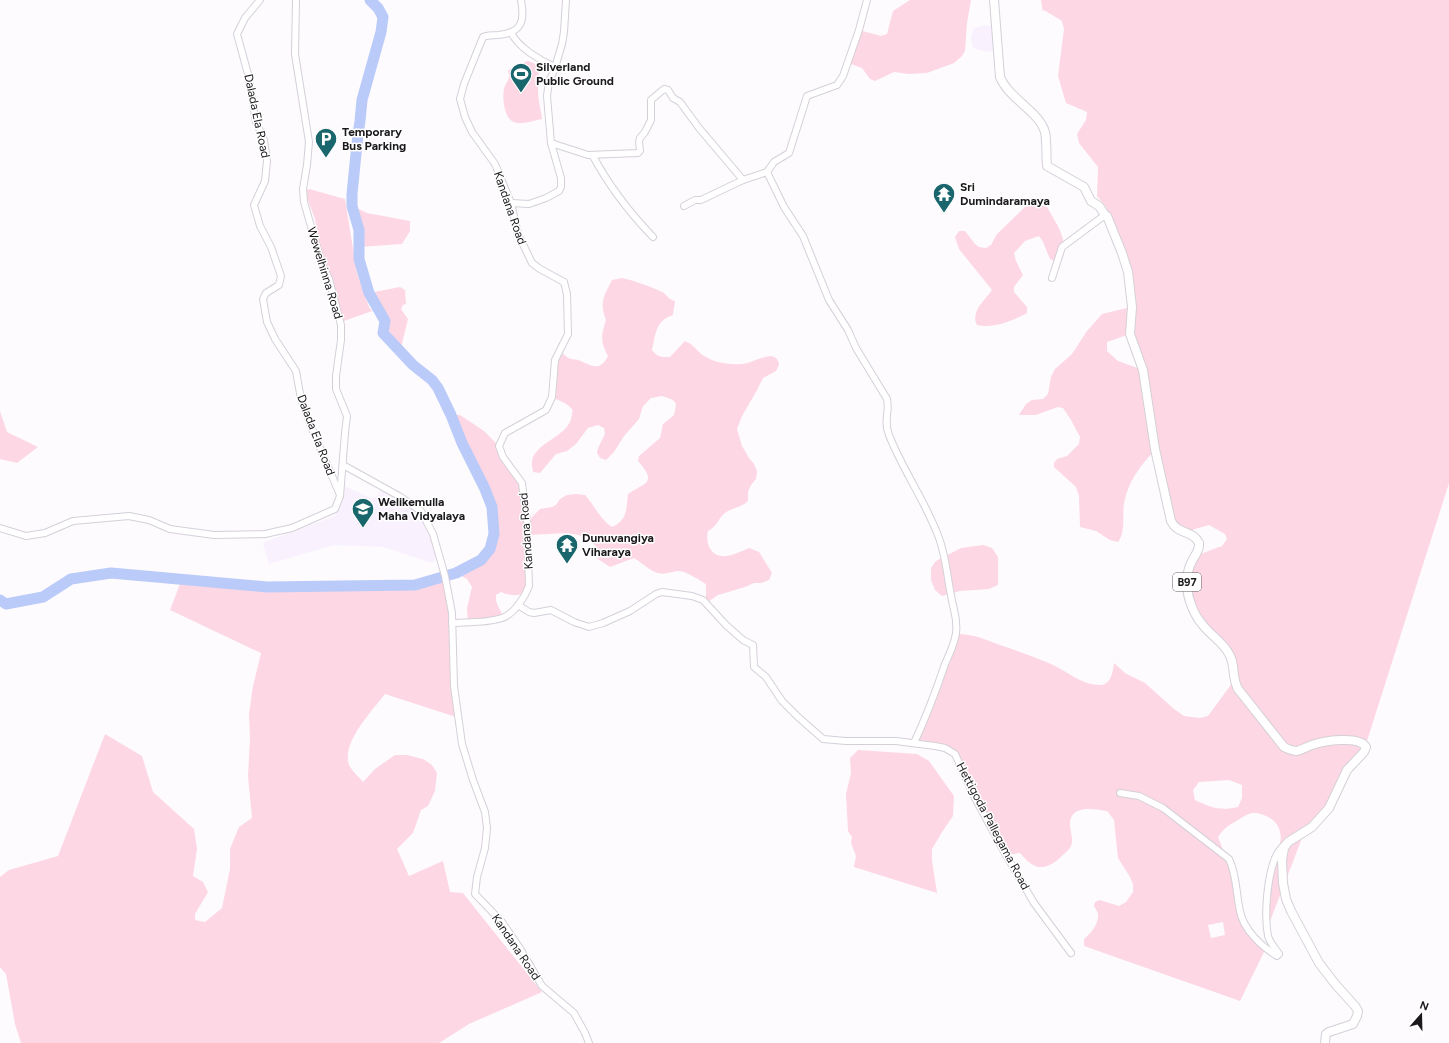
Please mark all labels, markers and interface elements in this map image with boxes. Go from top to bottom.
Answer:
place label: Silverland Public Ground [536,60,614,88]
sports icon: Silverland Public Ground [508,61,534,94]
street label: Dalada Ela Road [241,73,273,159]
place label: Temporary Bus Parking [342,125,406,153]
parking icon: Temporary Bus Parking [313,126,339,159]
street label: Kandana Road [491,170,529,246]
place label: Sri Dumindaramaya [960,180,1050,208]
temple icon: Sri Dumindaramaya [931,181,957,214]
street label: Wewelhinna Road [304,225,346,321]
street label: Dalada Ela Road [294,392,338,478]
street label: Kandana Road [516,492,536,570]
place label: Welikemulla Maha Vidyalaya [378,495,465,523]
school or university icon: Welikemulla Maha Vidyalaya [350,496,376,529]
place label: Dunuvangiya Viharaya [582,531,654,559]
temple icon: Dunuvangiya Viharaya [554,532,580,565]
road number: B97 [1173,573,1201,591]
street label: Hettigoda Pallegama Road [953,760,1033,892]
street label: Kandana Road [489,911,543,983]
north arrow [1401,995,1441,1035]
text: N [1418,999,1430,1014]

